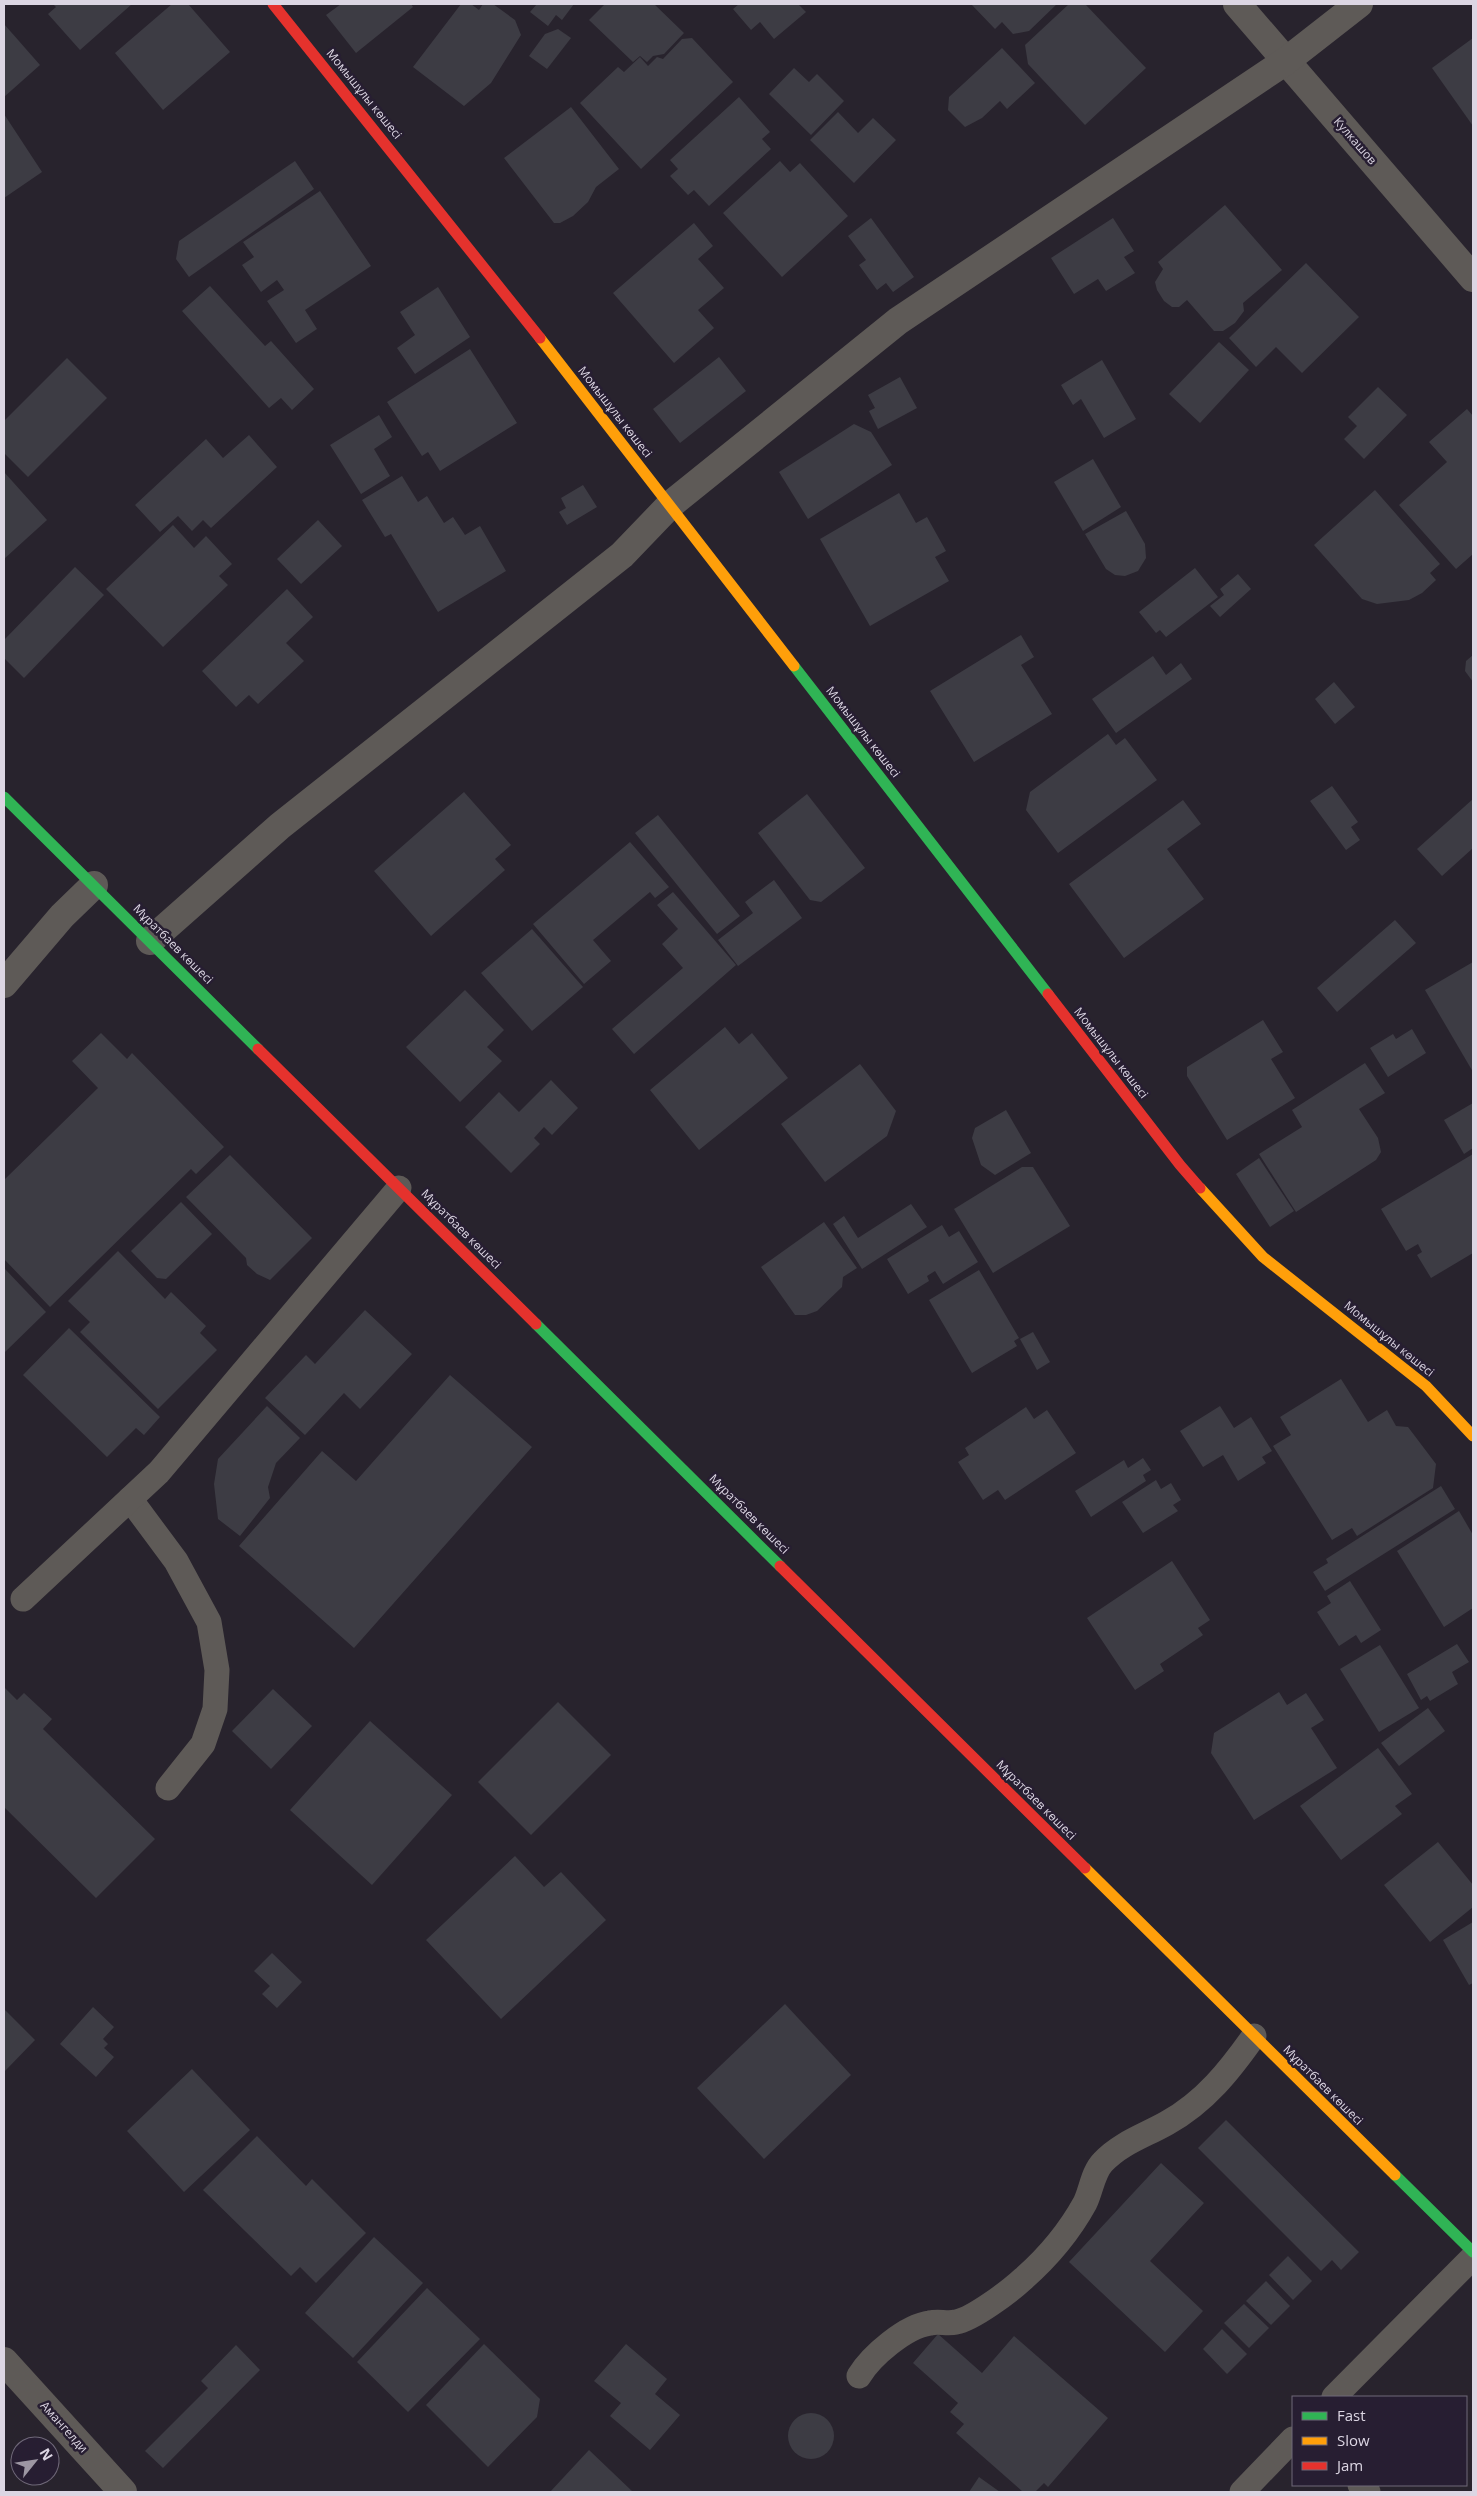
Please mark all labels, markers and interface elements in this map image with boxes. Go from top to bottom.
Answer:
street label: Момышұлы көшесі [323,45,406,142]
street label: Кулкашов [1330,113,1381,168]
street label: Момышұлы көшесі [574,363,656,461]
street label: Момышұлы көшесі [822,683,904,781]
street label: Мұратбаев көшесі [130,900,217,987]
street label: Момышұлы көшесі [1070,1004,1152,1102]
street label: Мұратбаев көшесі [418,1185,505,1272]
street label: Момышұлы көшесі [1341,1297,1438,1380]
street label: Мұратбаев көшесі [706,1470,793,1557]
street label: Мұратбаев көшесі [993,1756,1080,1843]
street label: Мұратбаев көшесі [1280,2041,1367,2128]
legend [1292,2396,1467,2486]
street label: Амангелди [37,2397,92,2456]
text: Fast [1337,2405,1366,2425]
text: Slow [1337,2430,1370,2450]
north arrow [10,2436,60,2486]
text: N [36,2445,58,2464]
text: Jam [1335,2455,1363,2475]

